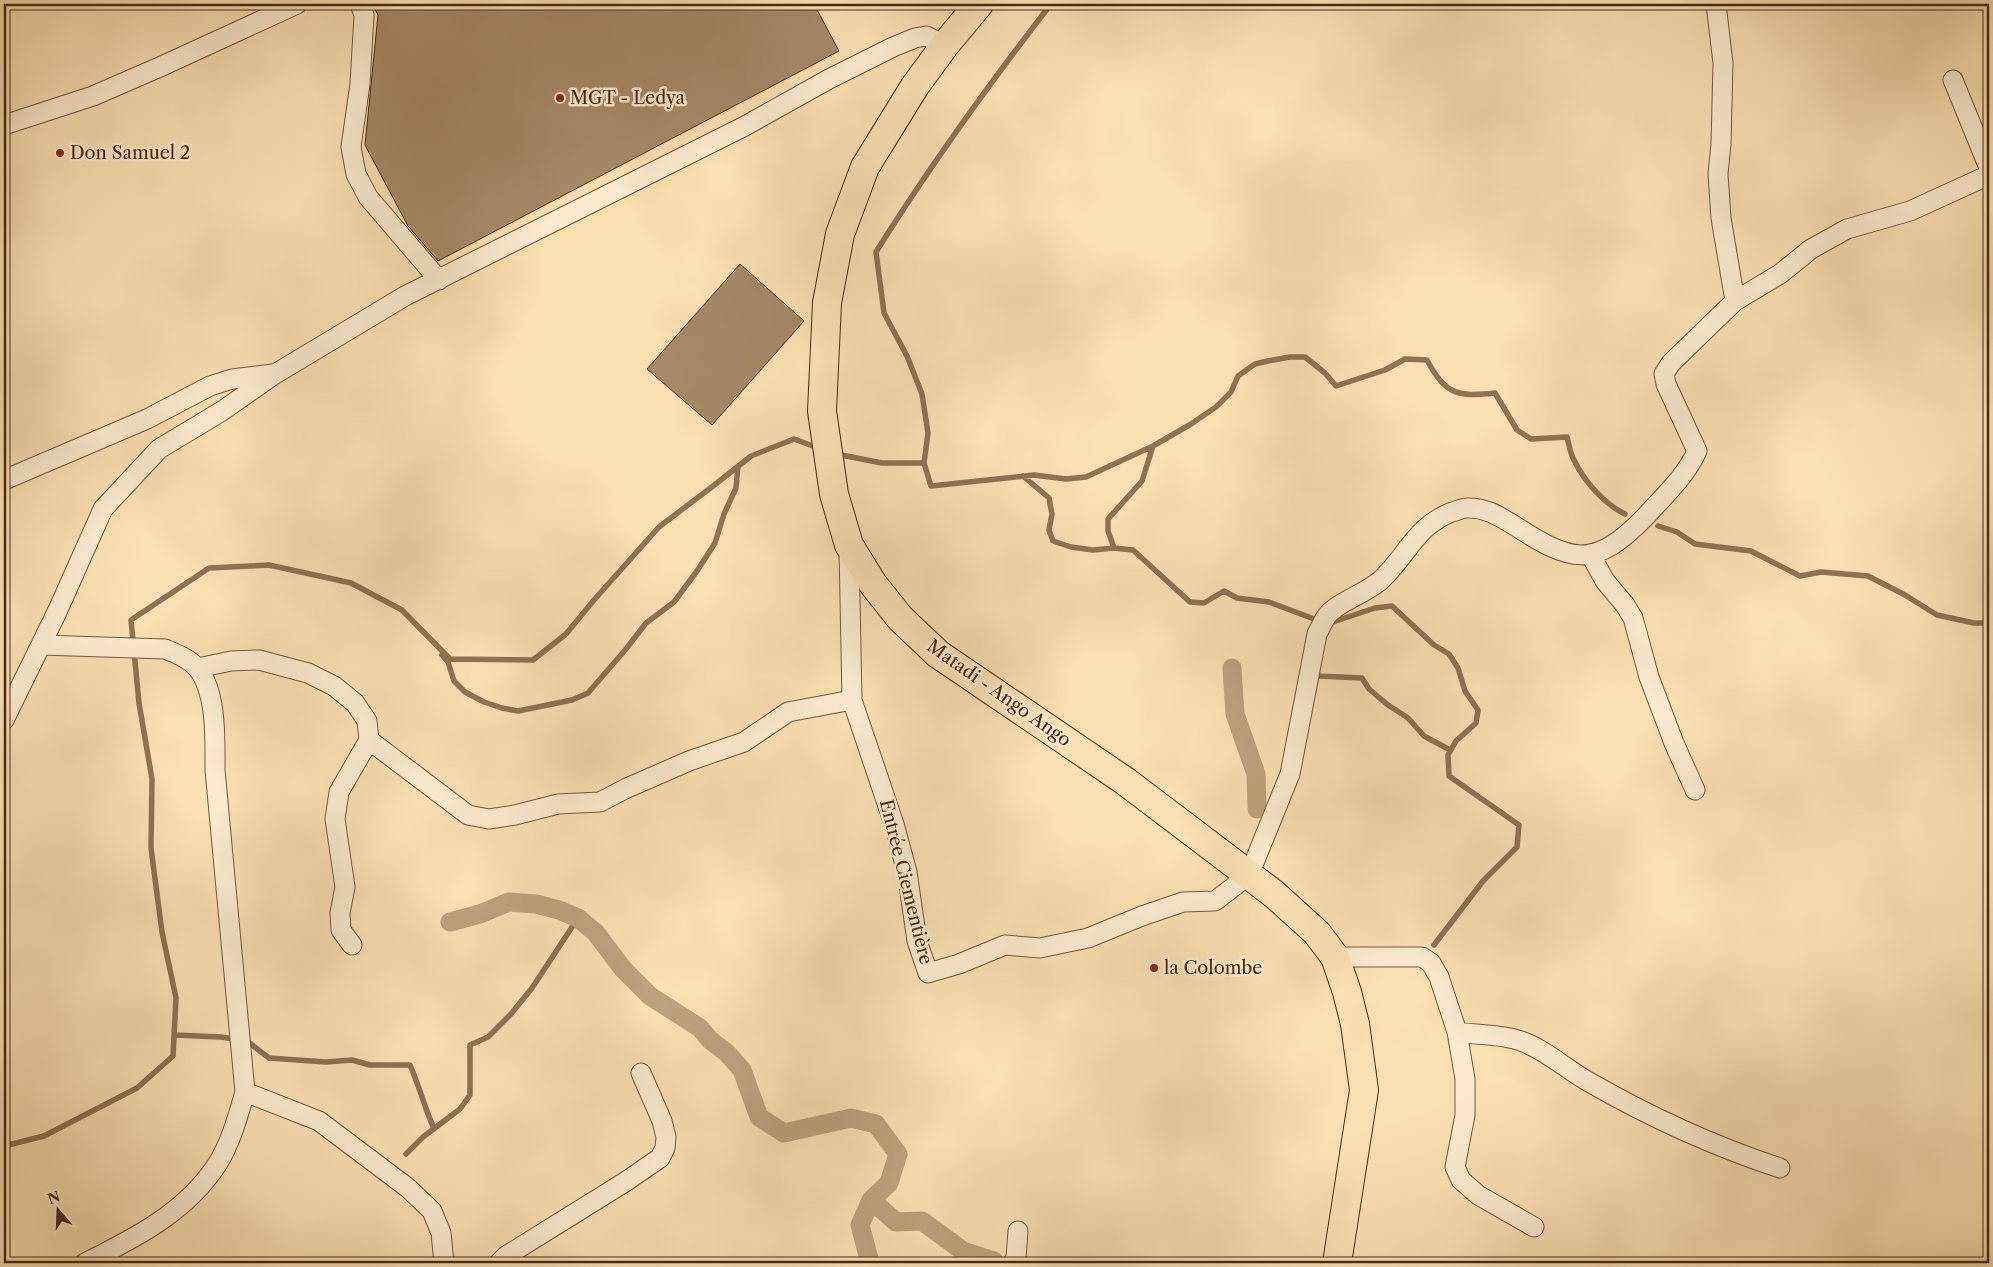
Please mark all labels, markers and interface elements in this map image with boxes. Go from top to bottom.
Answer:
place label: MGT - Ledya [570,87,686,109]
marker: MGT - Ledya [554,92,566,104]
place label: Don Samuel 2 [70,142,190,164]
marker: Don Samuel 2 [54,147,66,159]
street label: Matadi - Ango Ango [923,635,1075,751]
street label: Entrée Ciementière [875,797,937,967]
place label: la Colombe [1164,957,1262,979]
marker: la Colombe [1148,962,1160,974]
north arrow [32,1184,82,1234]
text: N [45,1187,62,1208]

